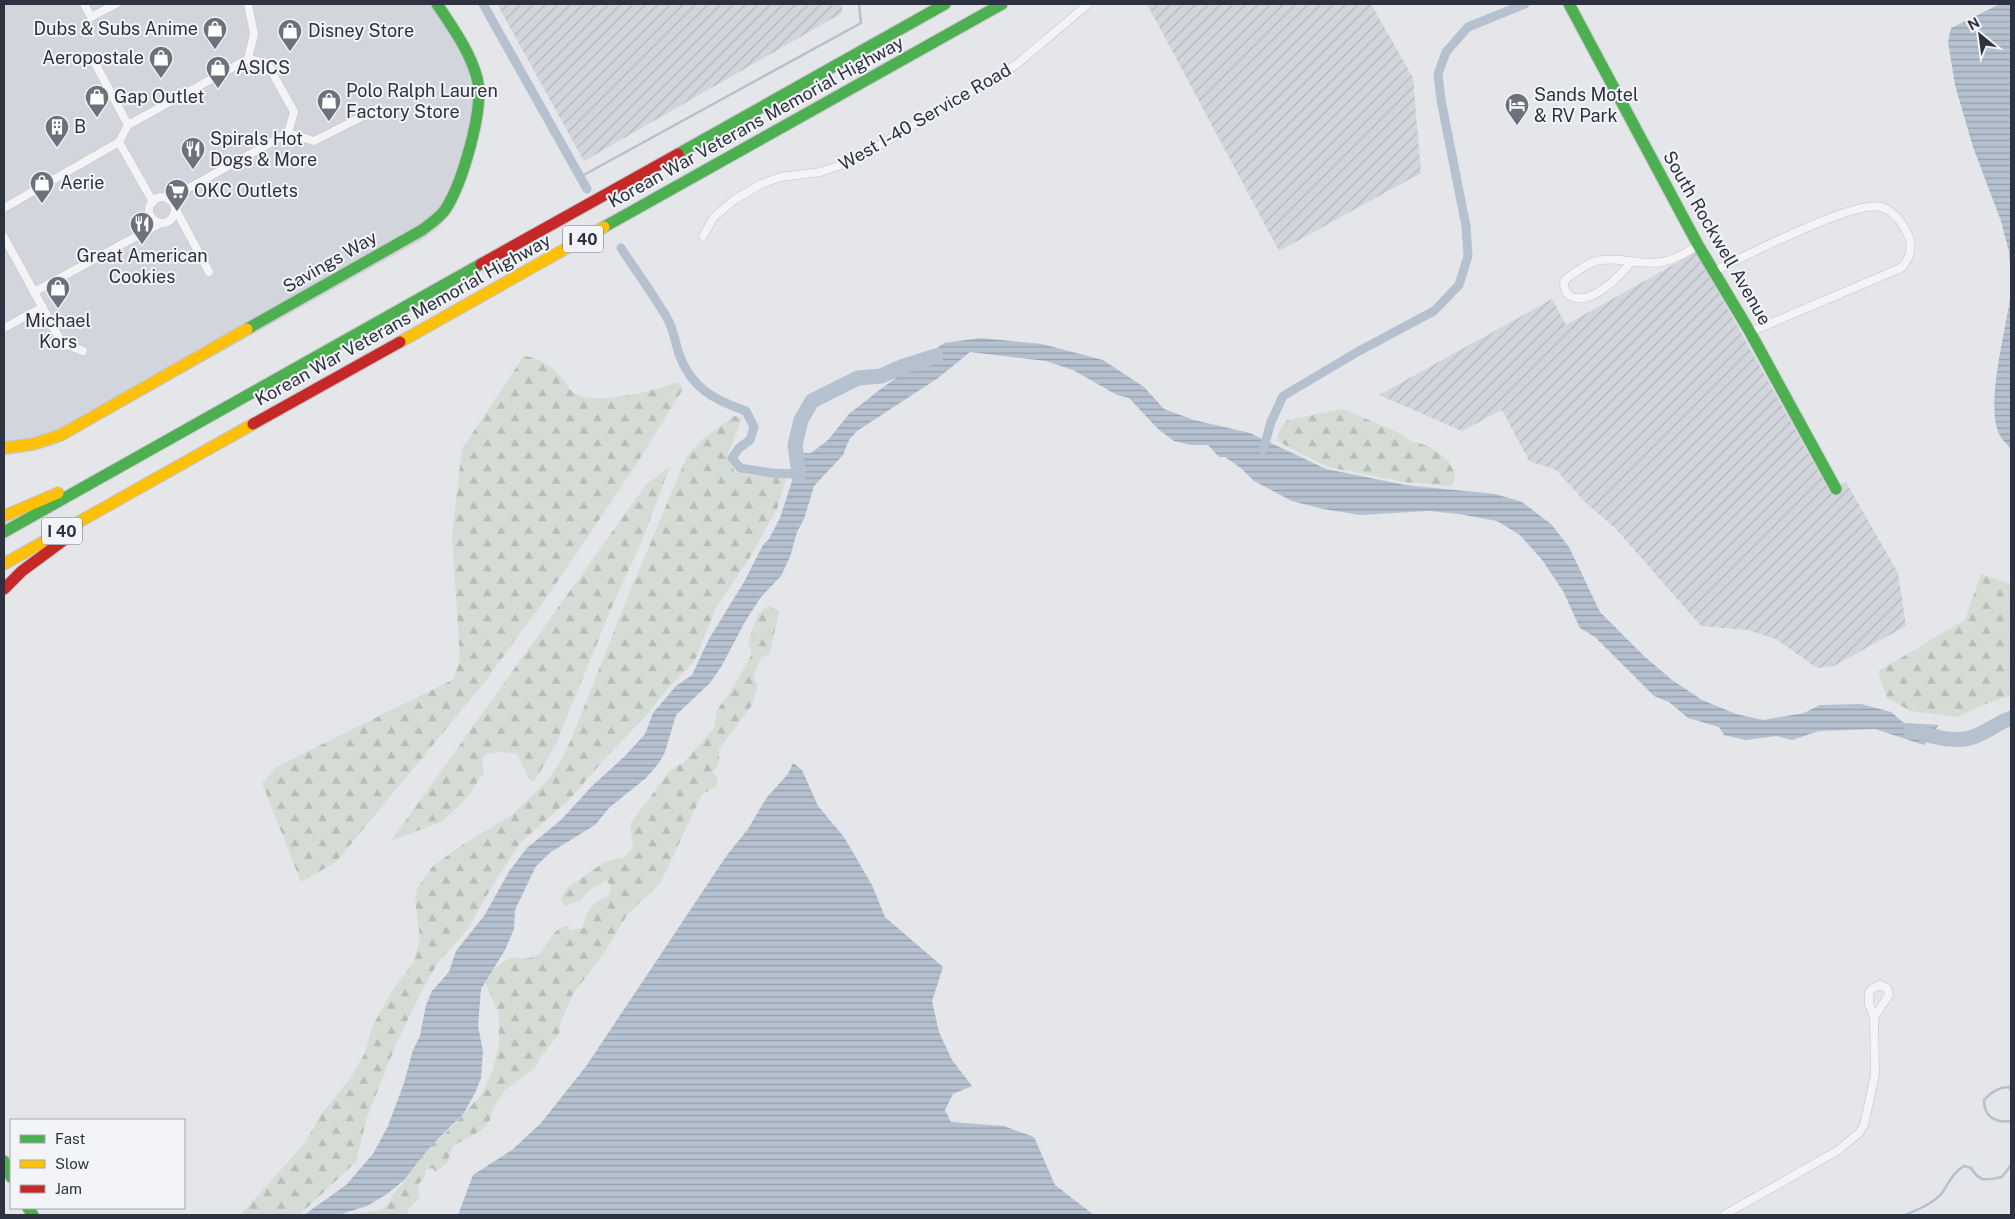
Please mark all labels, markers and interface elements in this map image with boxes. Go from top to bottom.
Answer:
north arrow [1955,10,2005,60]
text: N [1965,14,1982,33]
shop icon: Dubs & Subs Anime [202,16,228,50]
place label: Dubs & Subs Anime [33,18,198,39]
shop icon: Disney Store [277,18,303,52]
place label: Disney Store [308,20,414,41]
street label: Korean War Veterans Memorial Highway [604,31,907,212]
shop icon: Aeropostale [148,45,174,79]
place label: Aeropostale [42,47,144,68]
shop icon: ASICS [205,55,231,89]
place label: ASICS [236,57,290,78]
street label: West I-40 Service Road [835,59,1015,174]
place label: Polo Ralph Lauren Factory Store [346,80,498,122]
shop icon: Gap Outlet [84,84,110,118]
place label: Sands Motel & RV Park [1534,84,1639,126]
place label: Gap Outlet [114,86,205,107]
shop icon: Polo Ralph Lauren Factory Store [316,88,342,122]
hotel icon: Sands Motel & RV Park [1504,92,1530,126]
building icon: B [44,114,70,148]
place label: B [74,116,86,137]
place label: Spirals Hot Dogs & More [210,128,317,170]
restaurant icon: Spirals Hot Dogs & More [180,136,206,170]
street label: South Rockwell Avenue [1659,147,1776,328]
shop icon: Aerie [29,170,55,204]
place label: Aerie [60,172,104,193]
supermarket icon: OKC Outlets [164,178,190,212]
place label: OKC Outlets [194,180,298,201]
restaurant icon: Great American Cookies [129,211,155,245]
road number: I 40 [563,225,603,252]
street label: Savings Way [279,226,381,297]
street label: Korean War Veterans Memorial Highway [251,229,554,410]
place label: Great American Cookies [76,245,208,287]
shop icon: Michael Kors [45,275,71,309]
place label: Michael Kors [25,310,91,352]
road number: I 40 [42,518,82,544]
legend [10,1119,185,1209]
text: Fast [55,1130,85,1147]
text: Slow [55,1155,90,1172]
text: Jam [55,1180,82,1197]

